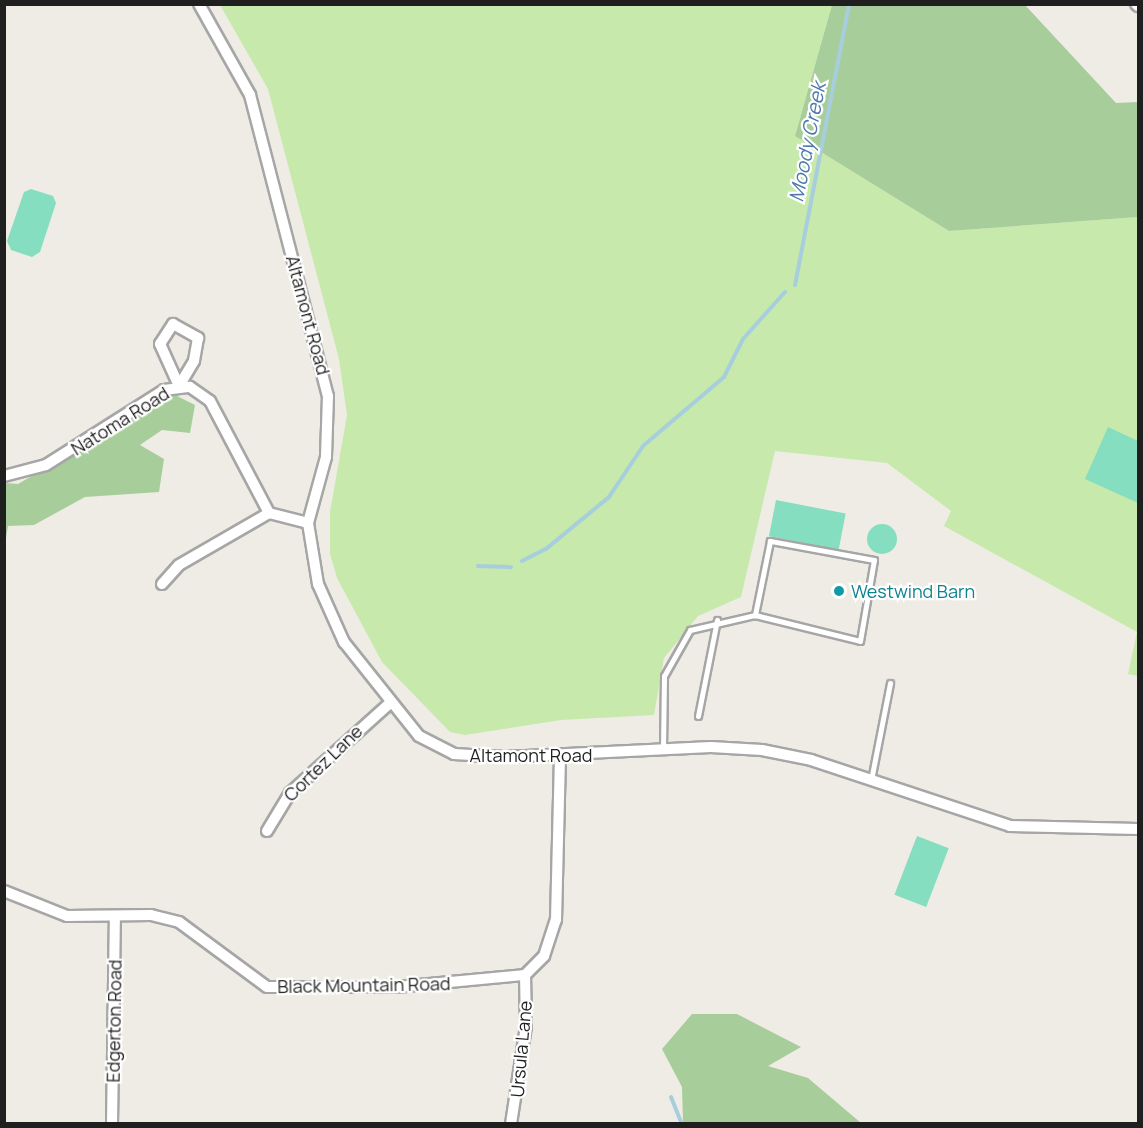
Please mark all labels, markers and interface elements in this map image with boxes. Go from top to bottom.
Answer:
water label: Moody Creek [784,80,830,204]
street label: Altamont Road [282,253,334,377]
street label: Natoma Road [67,382,173,460]
place label: Westwind Barn [851,580,975,602]
marker: Westwind Barn [832,584,846,598]
street label: Cortez Lane [279,720,367,806]
street label: Altamont Road [470,744,592,766]
street label: Edgerton Road [102,959,126,1083]
street label: Black Mountain Road [277,973,451,997]
street label: Ursula Lane [506,1000,536,1098]

